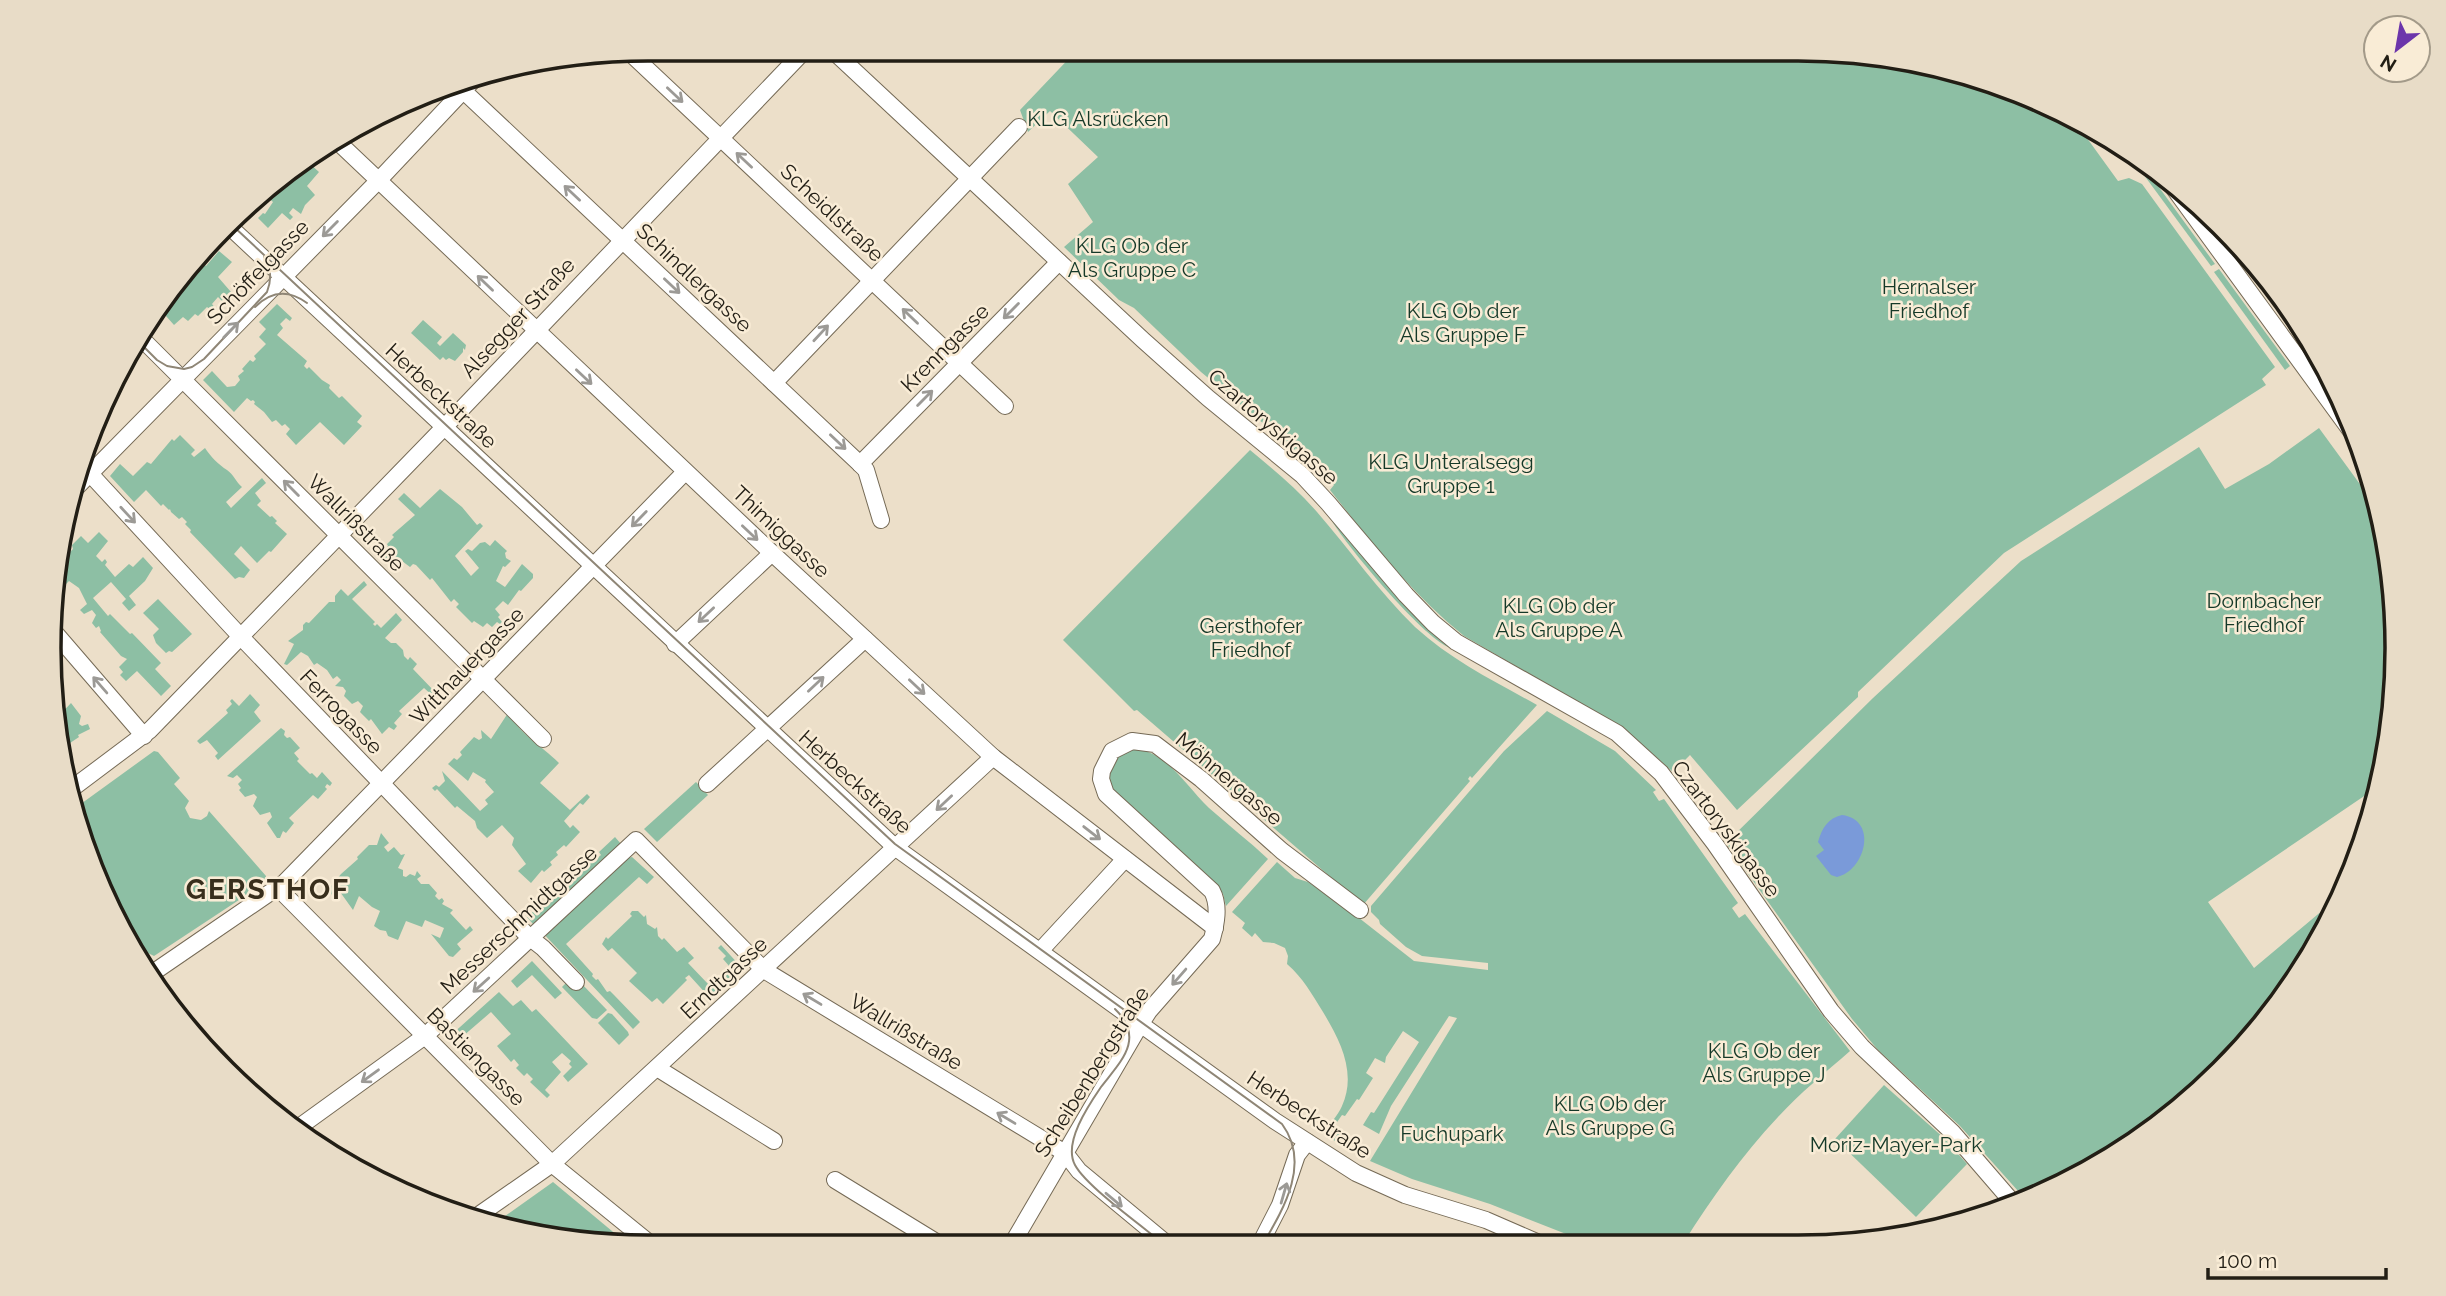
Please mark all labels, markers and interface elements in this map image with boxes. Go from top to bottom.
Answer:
north arrow [2362,14,2432,84]
text: N [2376,50,2400,77]
one-way arrow [666,87,683,104]
park label: KLG Alsrücken [1027,106,1169,131]
one-way arrow [736,152,753,169]
street label: Scheidlstraße [776,158,889,267]
one-way arrow [564,185,582,202]
street label: Schöffelgasse [201,214,314,329]
street label: Schindlergasse [631,218,757,337]
one-way arrow [322,220,339,237]
park label: KLG Ob der Als Gruppe C [1068,233,1196,282]
street label: Alsegger Straße [456,252,580,383]
park label: Hernalser Friedhof [1882,274,1977,323]
one-way arrow [477,275,494,292]
one-way arrow [663,278,680,295]
street label: Krenngasse [895,298,994,397]
park label: KLG Ob der Als Gruppe F [1400,298,1526,347]
one-way arrow [1003,302,1020,319]
one-way arrow [902,308,919,325]
one-way arrow [222,322,239,339]
one-way arrow [813,324,829,342]
street label: Herbeckstraße [381,338,502,453]
street label: Czartoryskigasse [1203,363,1344,490]
one-way arrow [576,369,593,386]
one-way arrow [917,390,934,407]
one-way arrow [829,434,846,451]
park label: KLG Unteralsegg Gruppe 1 [1368,449,1534,498]
street label: Wallrißstraße [303,469,410,576]
one-way arrow [282,480,299,497]
street label: Thimiggasse [728,480,835,583]
one-way arrow [120,506,137,523]
one-way arrow [630,510,647,527]
one-way arrow [741,525,759,541]
park label: Dornbacher Friedhof [2207,588,2322,637]
park label: KLG Ob der Als Gruppe A [1495,593,1623,642]
street label: Witthauergasse [404,602,529,729]
one-way arrow [698,607,715,624]
park label: Gersthofer Friedhof [1200,613,1303,662]
street label: Ferrogasse [295,664,388,759]
one-way arrow [92,676,108,694]
one-way arrow [807,676,824,693]
one-way arrow [908,679,926,695]
street label: Herbeckstraße [794,725,917,839]
street label: Möhnergasse [1171,727,1288,831]
street label: Czartoryskigasse [1667,756,1786,902]
one-way arrow [936,794,953,811]
one-way arrow [1082,826,1101,841]
street label: Messerschmidtgasse [435,840,602,999]
district label: GERSTHOF [186,873,350,906]
street label: Erndtgasse [675,931,772,1024]
one-way arrow [1171,968,1187,986]
one-way arrow [472,977,490,993]
street label: Scheibenbergstraße [1029,982,1154,1162]
street label: Wallrißstraße [845,988,967,1075]
one-way arrow [803,992,822,1007]
street label: Bastiengasse [422,1002,531,1111]
park label: KLG Ob der Als Gruppe J [1702,1038,1826,1087]
street label: Herbeckstraße [1243,1065,1376,1164]
one-way arrow [361,1069,380,1083]
park label: KLG Ob der Als Gruppe G [1546,1091,1674,1140]
one-way arrow [997,1110,1017,1124]
park label: Fuchupark [1400,1121,1504,1146]
park label: Moriz-Mayer-Park [1810,1132,1982,1157]
one-way arrow [1278,1182,1291,1204]
one-way arrow [1104,1192,1122,1208]
scale bar [2208,1236,2386,1280]
text: 100 m [2218,1248,2277,1273]

